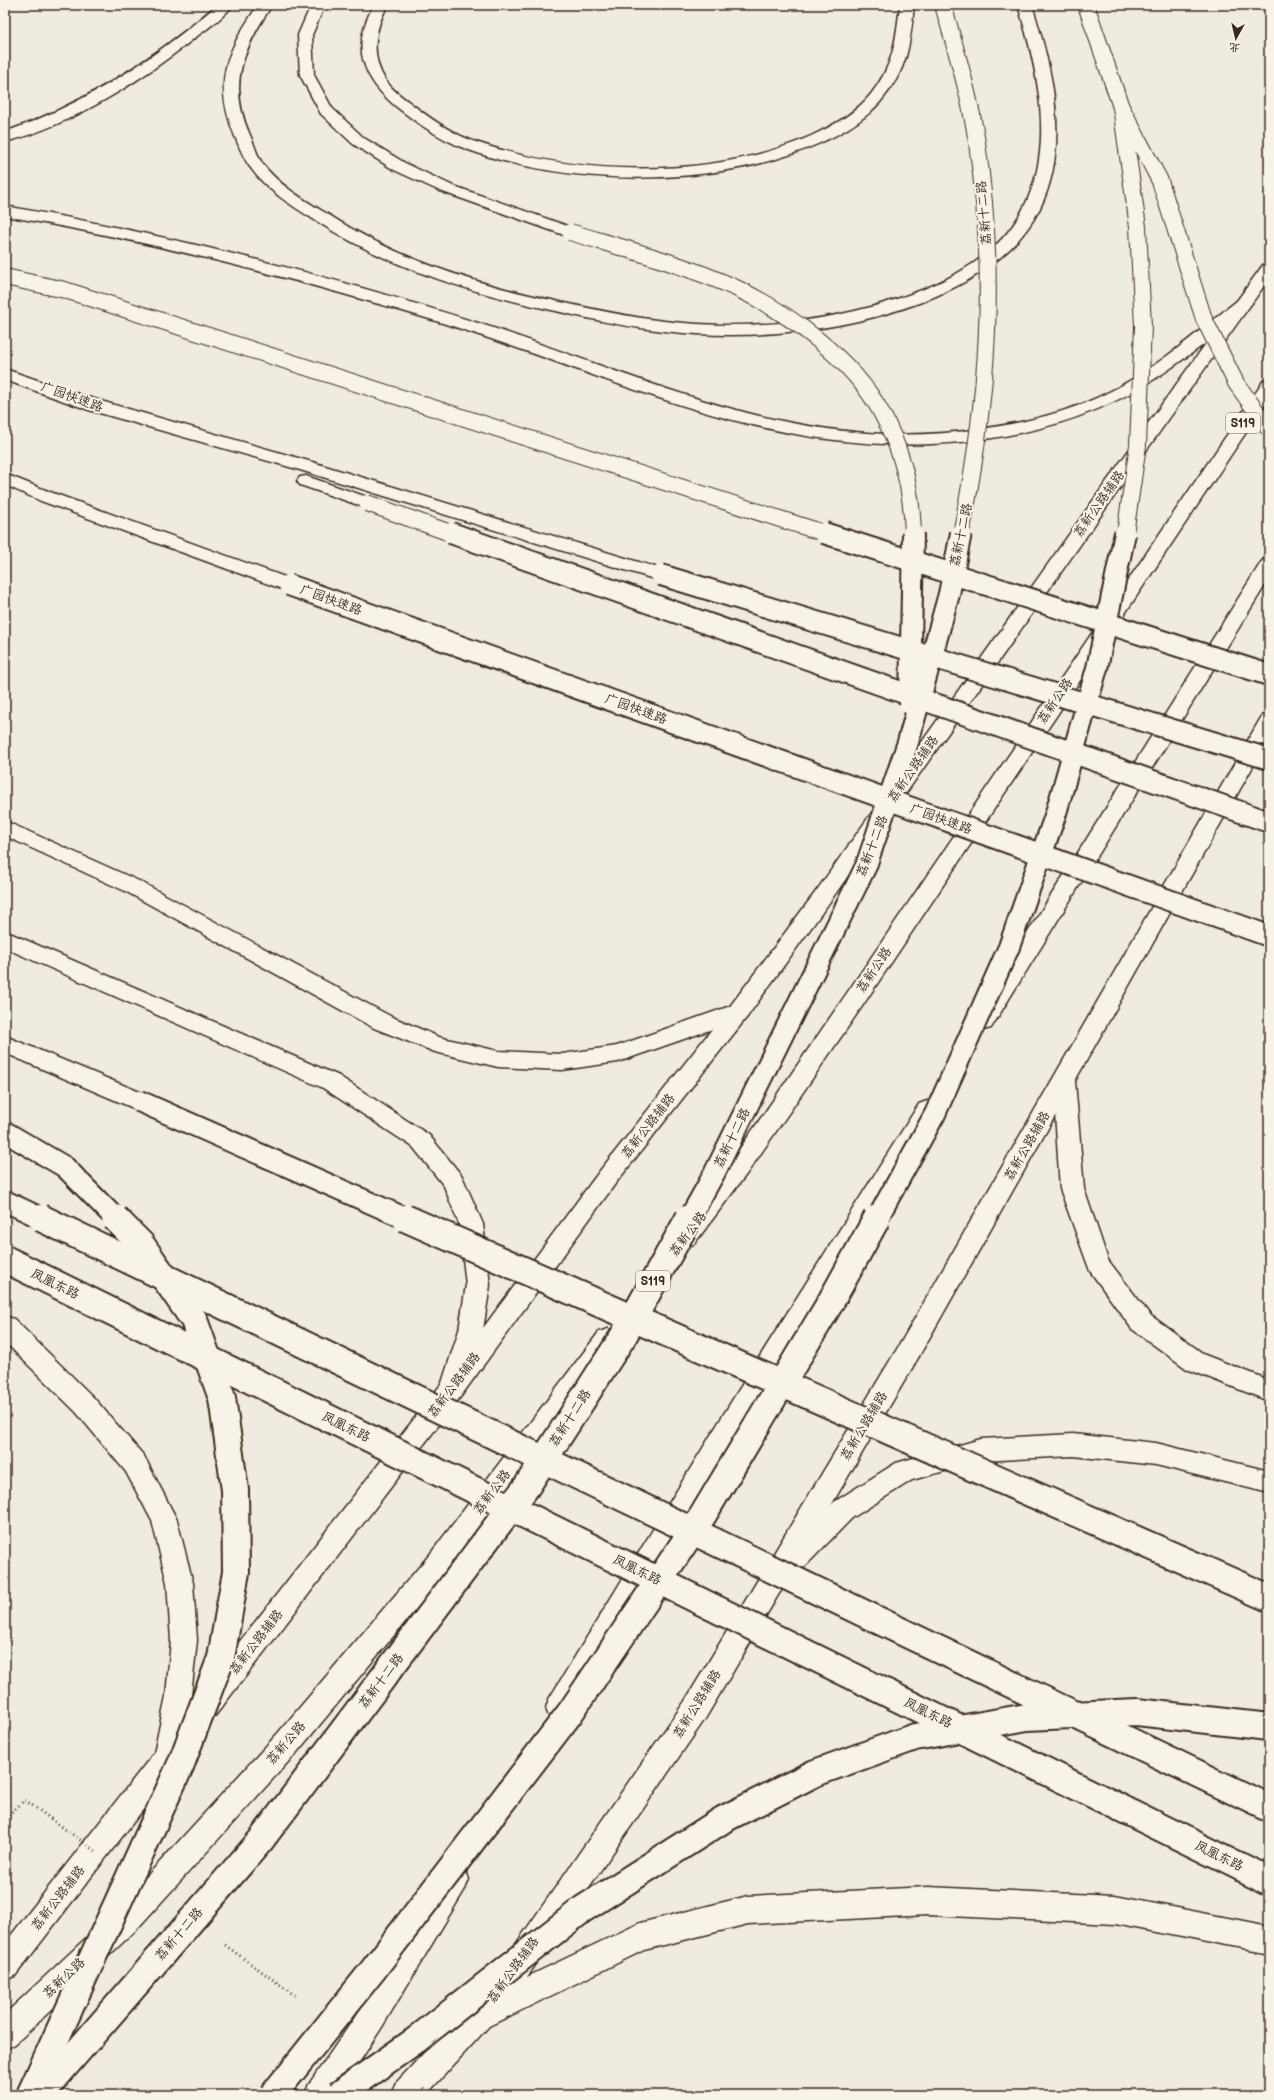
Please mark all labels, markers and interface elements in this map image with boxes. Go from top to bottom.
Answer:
north arrow [1216,18,1256,58]
text: 北 [1228,40,1241,55]
street label: 荔新十二路 [973,180,995,246]
street label: 广园快速路 [39,378,105,416]
road number: S119 [1226,413,1260,433]
street label: 荔新公路辅路 [1070,467,1128,541]
street label: 荔新十二路 [946,502,976,568]
street label: 广园快速路 [298,581,364,619]
street label: 荔新公路 [1034,675,1076,727]
street label: 广园快速路 [603,690,669,728]
street label: 荔新公路辅路 [884,732,942,806]
street label: 广园快速路 [908,800,974,838]
street label: 荔新十二路 [853,813,891,879]
street label: 荔新公路 [853,944,895,996]
street label: 荔新公路辅路 [618,1090,678,1162]
street label: 荔新十二路 [711,1105,753,1171]
street label: 荔新公路辅路 [1001,1108,1053,1184]
street label: 荔新公路 [666,1208,710,1260]
street label: 凤凰东路 [28,1265,82,1303]
road number: S119 [636,1271,670,1291]
street label: 荔新公路辅路 [424,1349,484,1421]
street label: 荔新十二路 [546,1386,594,1450]
street label: 荔新公路辅路 [837,1388,891,1464]
street label: 凤凰东路 [319,1408,373,1446]
street label: 荔新公路 [470,1466,514,1518]
street label: 凤凰东路 [610,1551,664,1589]
street label: 荔新公路辅路 [226,1606,286,1678]
street label: 荔新十二路 [355,1650,407,1712]
street label: 荔新公路辅路 [670,1667,724,1741]
street label: 凤凰东路 [901,1694,955,1732]
street label: 荔新公路 [263,1718,309,1768]
street label: 凤凰东路 [1192,1837,1246,1875]
street label: 荔新公路辅路 [28,1862,88,1934]
street label: 荔新十二路 [152,1904,206,1964]
street label: 荔新公路辅路 [484,1934,542,2006]
street label: 荔新公路 [40,1954,88,2002]

